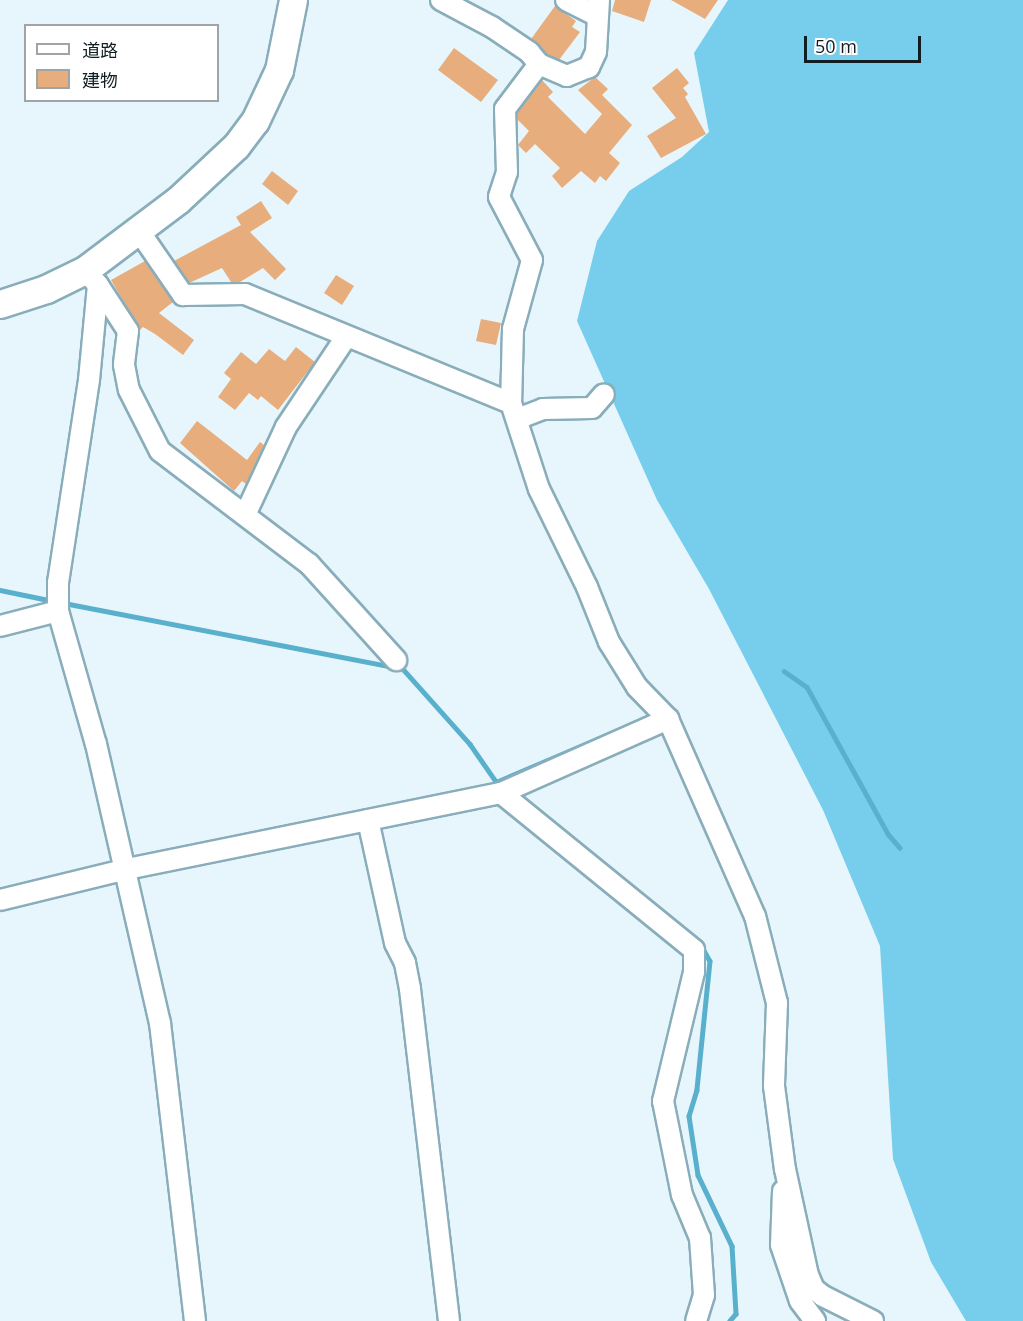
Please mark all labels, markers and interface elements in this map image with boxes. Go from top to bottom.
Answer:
legend [24,24,219,102]
scale bar [807,24,924,62]
text: 50 m [815,34,857,58]
text: 道路 [82,38,118,62]
text: 建物 [82,68,118,92]

